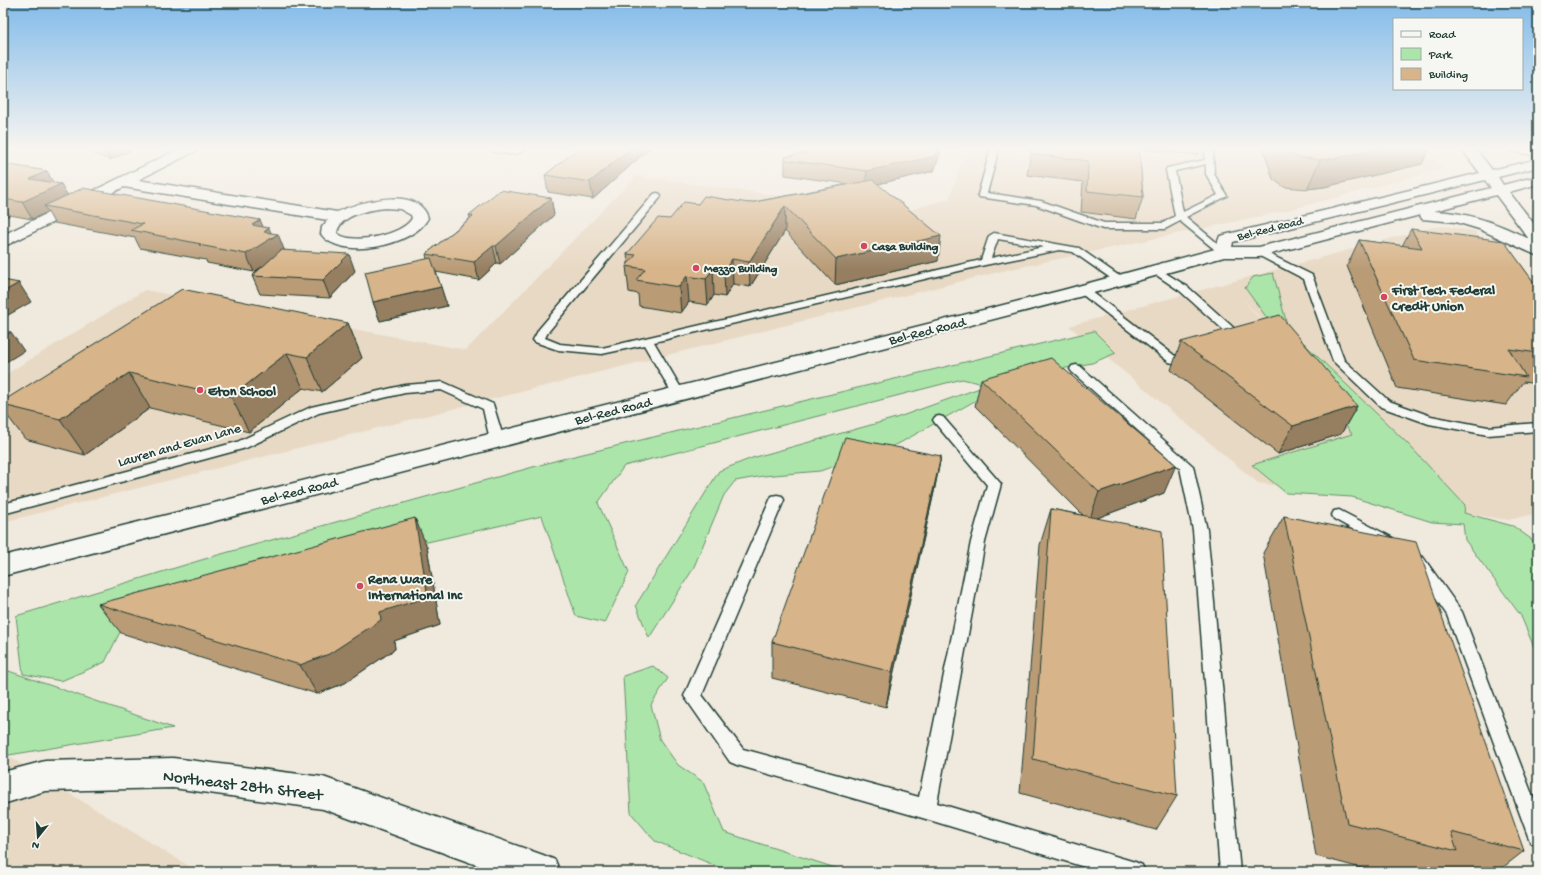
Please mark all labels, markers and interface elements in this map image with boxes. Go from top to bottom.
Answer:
legend [1393,18,1523,90]
text: Road [1429,29,1456,43]
text: Park [1428,49,1454,63]
text: Building [1428,69,1468,83]
street label: Bel-Red Road [1235,215,1306,245]
marker: Casa Building [859,241,869,251]
place label: Casa Building [871,241,938,255]
marker: Mezzo Building [691,263,701,273]
place label: Mezzo Building [704,263,778,277]
place label: First Tech Federal Credit Union [1391,283,1495,316]
marker: First Tech Federal Credit Union [1379,292,1389,302]
street label: Bel-Red Road [886,314,969,350]
place label: Eton School [208,384,276,401]
marker: Eton School [195,385,205,395]
street label: Bel-Red Road [572,394,655,430]
street label: Lauren and Evan Lane [116,421,244,472]
street label: Bel-Red Road [258,474,341,510]
place label: Rena Ware International Inc [367,572,463,605]
marker: Rena Ware International Inc [355,581,365,591]
street label: Northeast 28th Street [162,767,326,807]
north arrow [18,817,58,857]
text: N [30,838,41,851]

